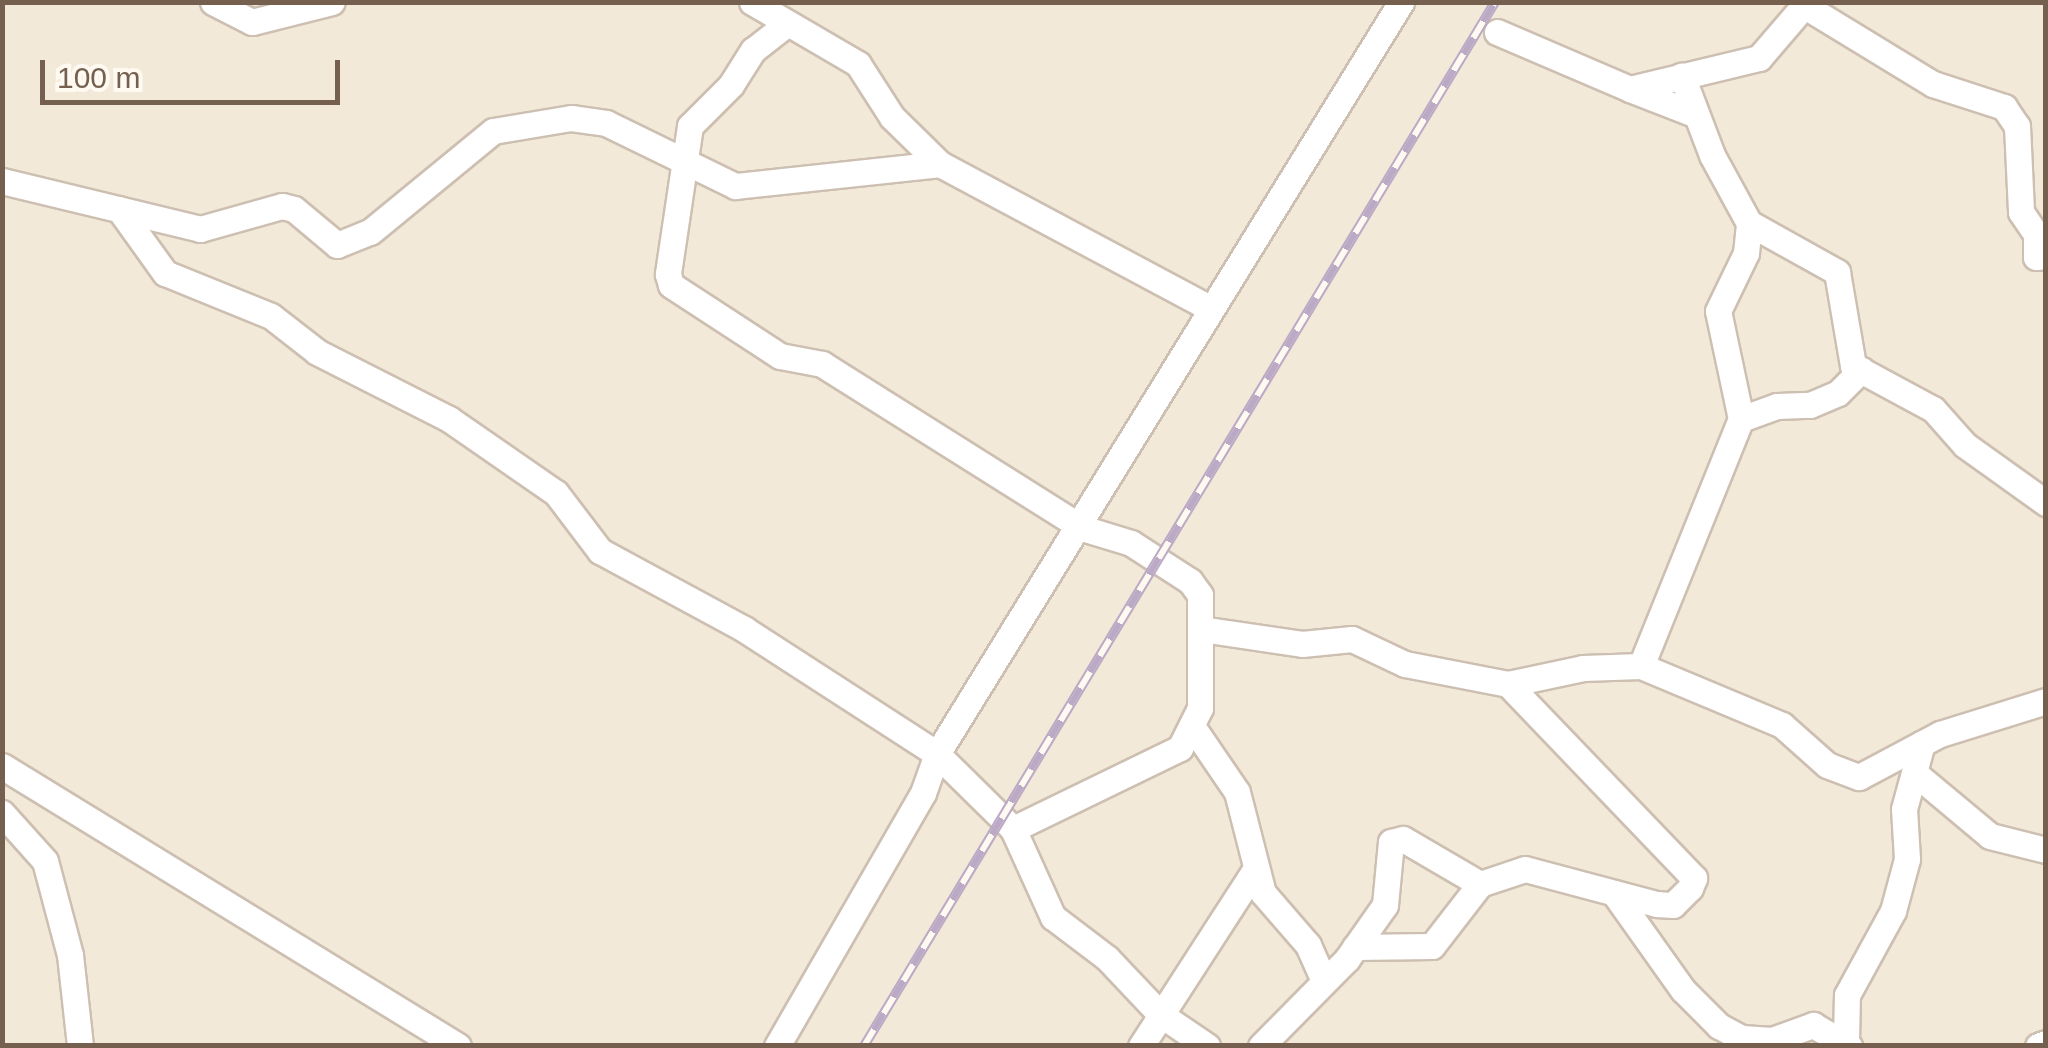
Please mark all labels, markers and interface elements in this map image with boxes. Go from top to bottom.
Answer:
scale bar [45,40,345,102]
text: 100 m [57,61,140,94]

